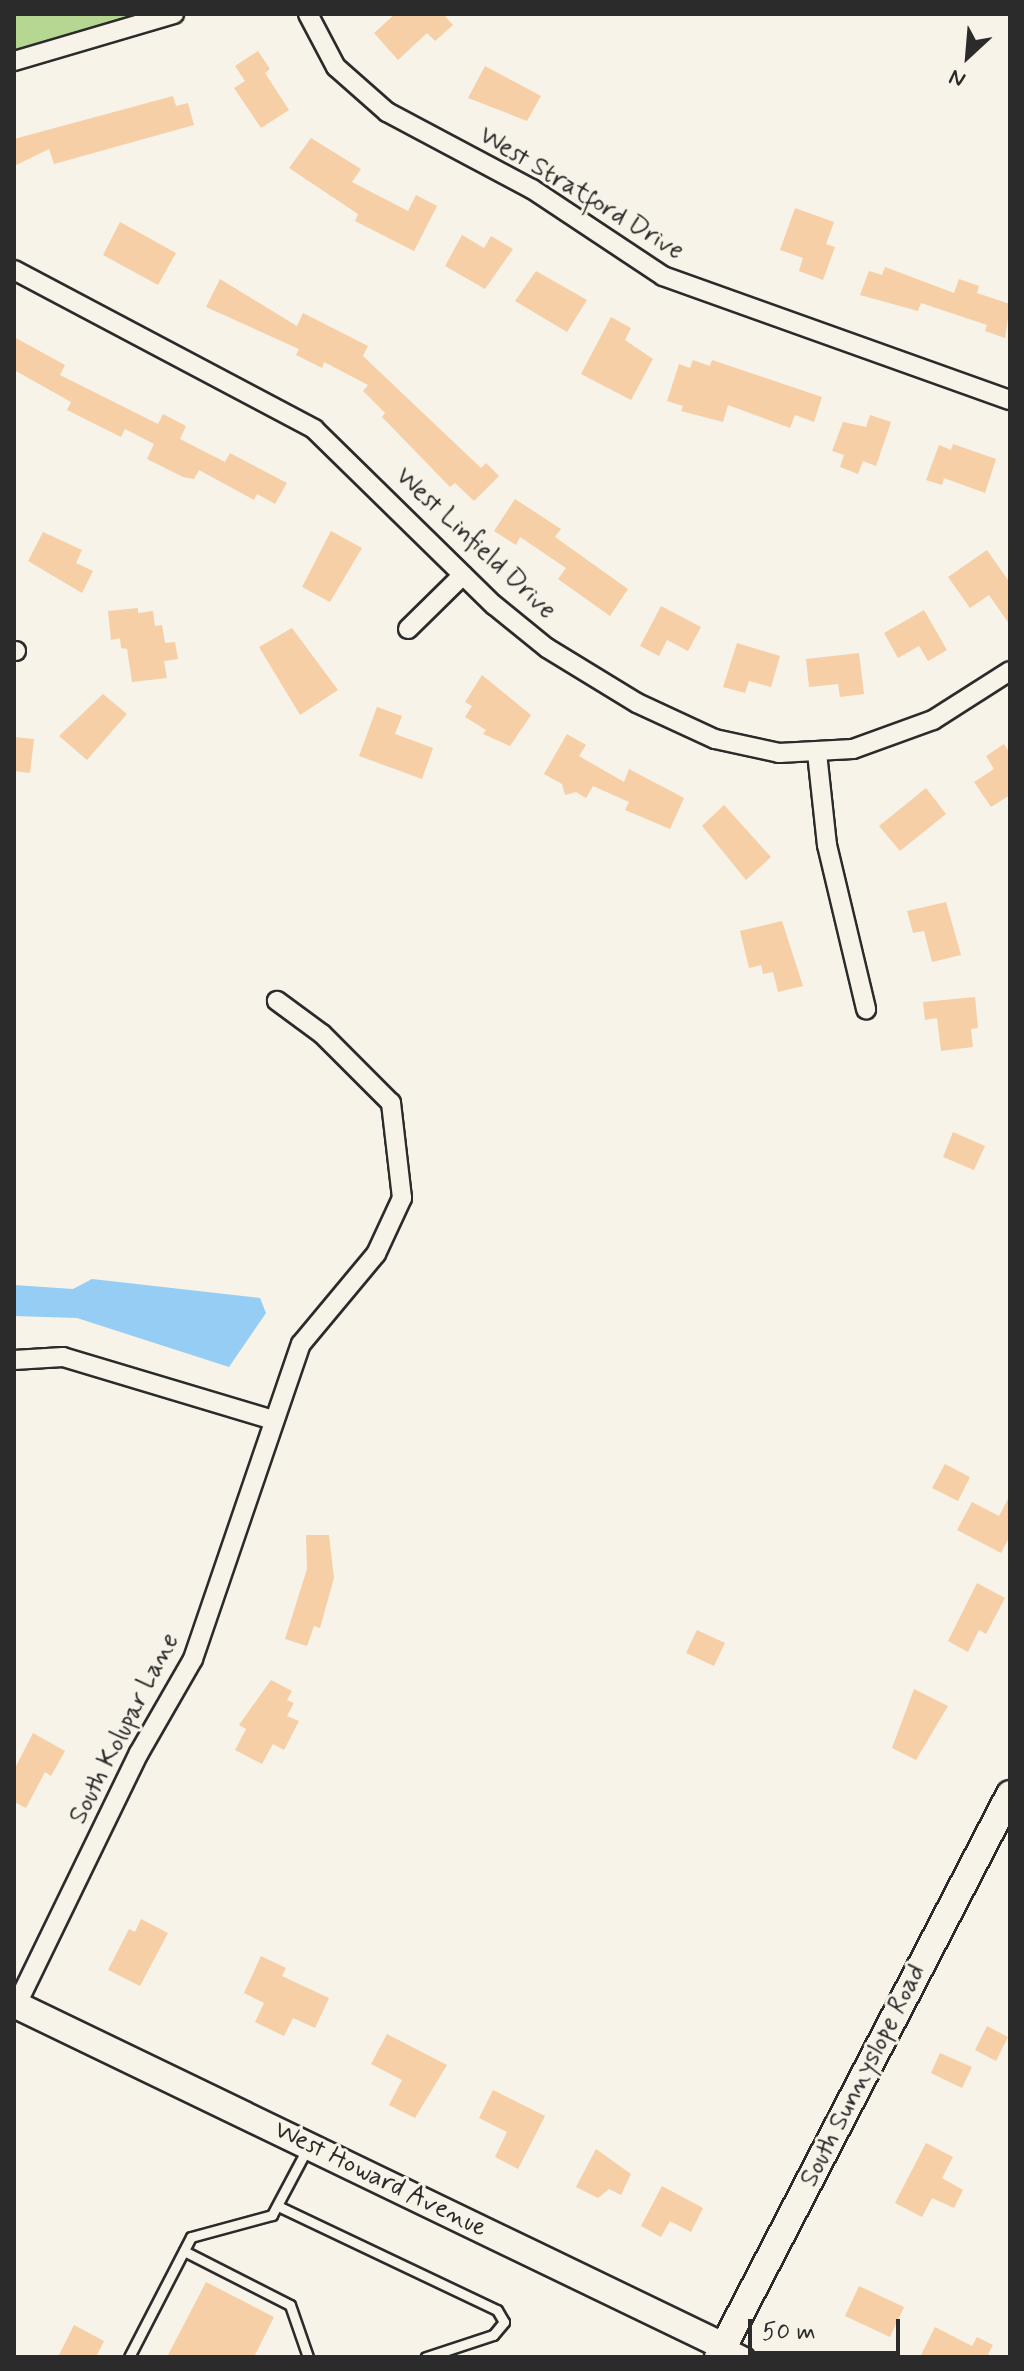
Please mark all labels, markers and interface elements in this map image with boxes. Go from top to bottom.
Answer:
north arrow [928,16,1008,96]
text: N [945,62,970,93]
street label: West Stratford Drive [474,121,688,267]
street label: West Linfield Drive [389,462,561,626]
street label: South Kolupar Lane [64,1630,186,1828]
street label: South Sunnyslope Road [794,1959,934,2193]
street label: West Howard Avenue [270,2116,490,2244]
scale bar [752,2303,904,2353]
text: 50 m [762,2317,816,2348]

